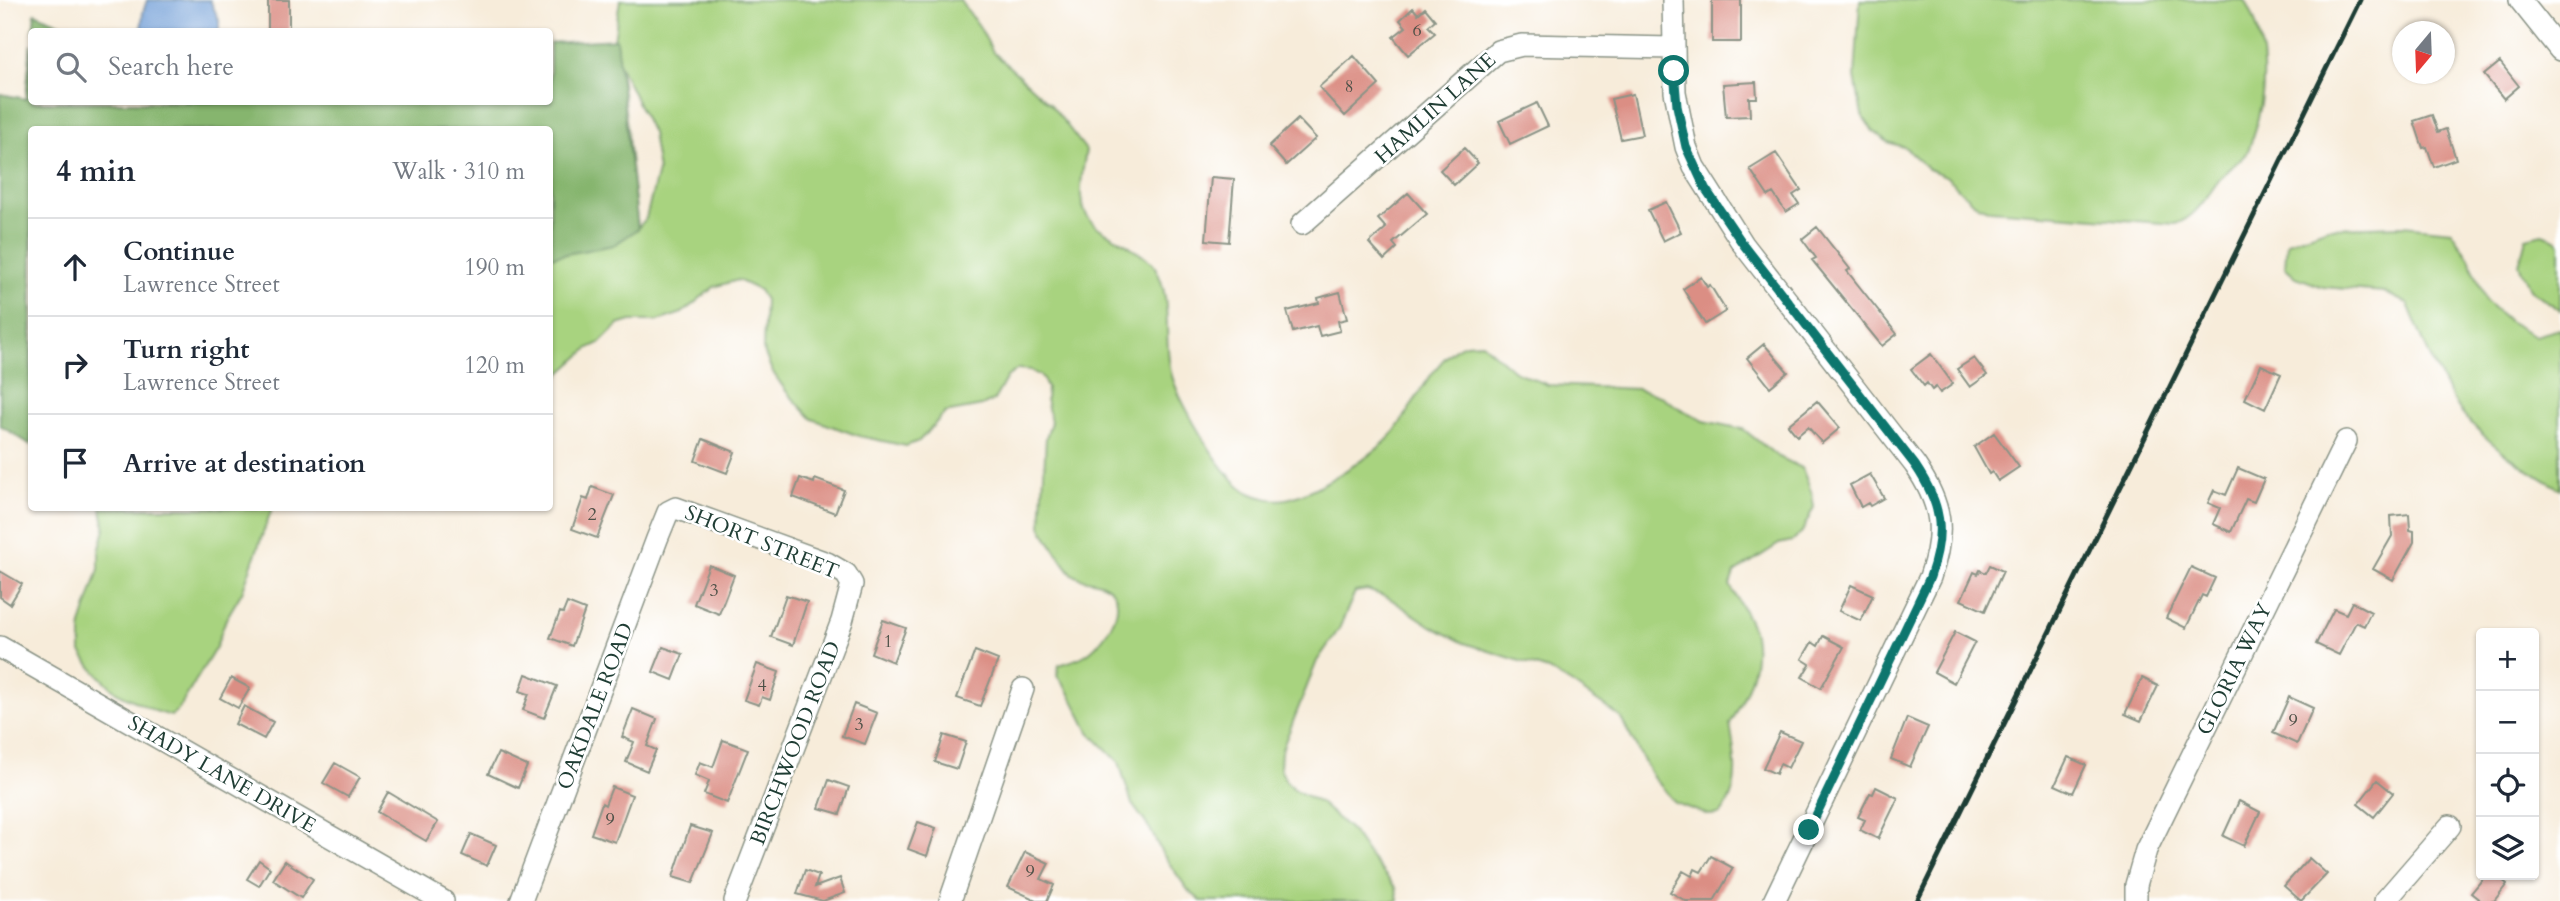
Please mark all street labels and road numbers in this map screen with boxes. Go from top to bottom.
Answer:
street label: HAMLIN LANE [1368,46,1502,171]
street label: SHORT STREET [681,498,843,587]
street label: GLORIA WAY [2190,598,2279,740]
street label: OAKDALE ROAD [550,618,641,794]
street label: BIRCHWOOD ROAD [743,637,848,849]
street label: SHADY LANE DRIVE [122,709,321,840]

